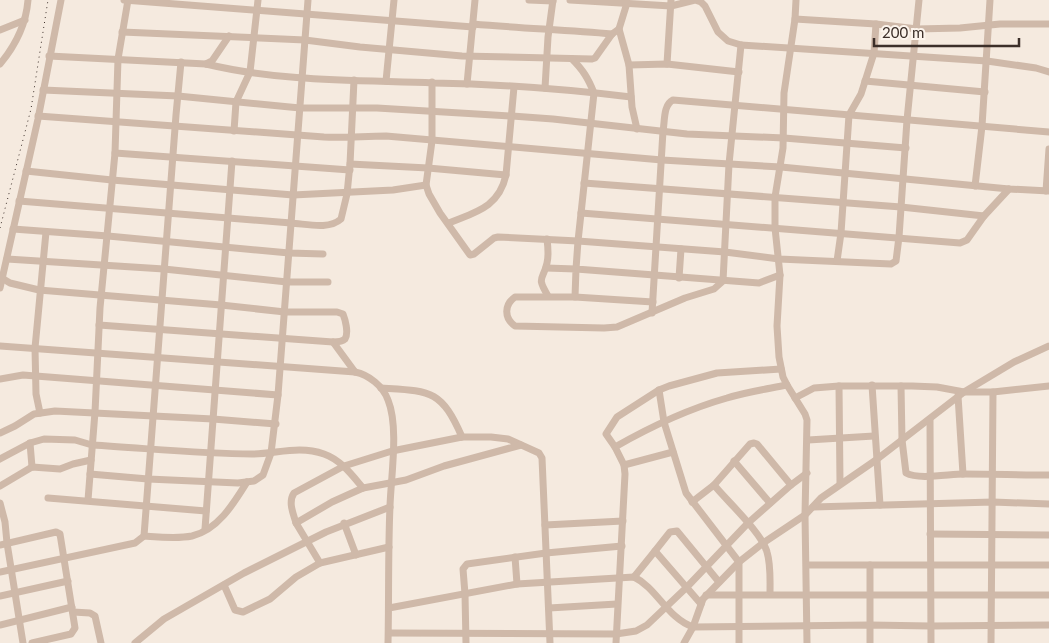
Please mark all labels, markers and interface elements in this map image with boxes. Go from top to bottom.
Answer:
scale bar [874,15,1019,47]
text: 200 m [882,23,924,41]

